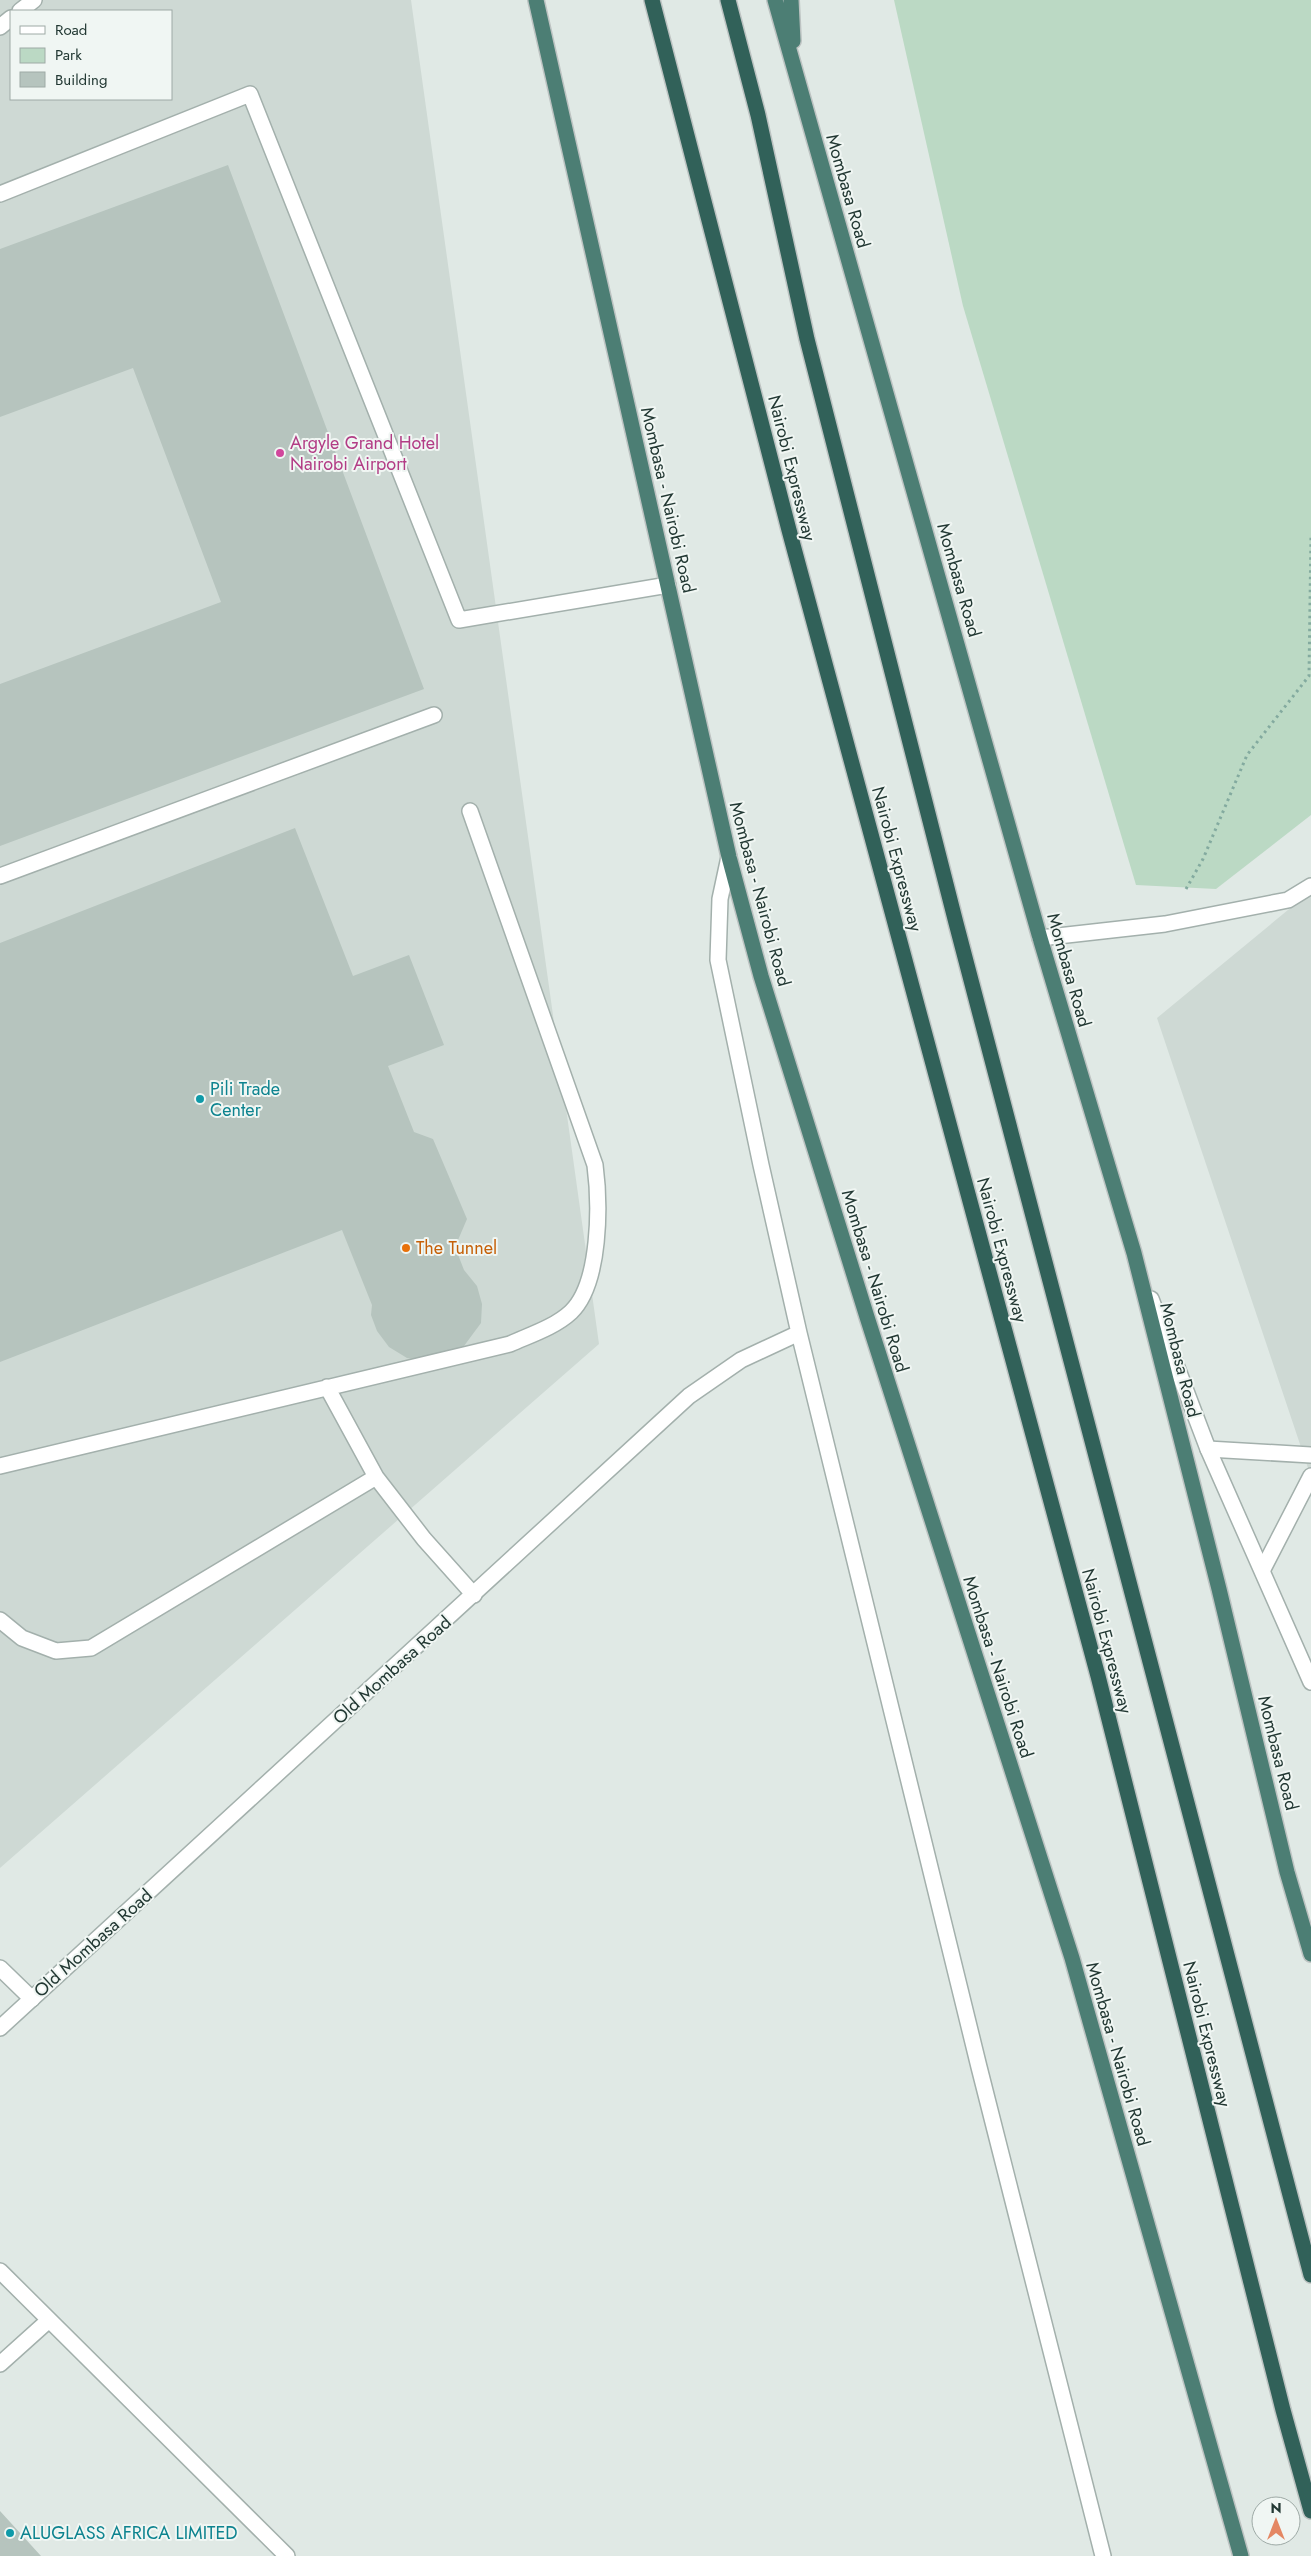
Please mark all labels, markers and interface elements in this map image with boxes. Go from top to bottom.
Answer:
legend [10,10,172,100]
text: Road [55,19,87,41]
text: Park [55,44,82,66]
text: Building [55,69,107,91]
street label: Mombasa Road [819,131,877,251]
street label: Nairobi Expressway [761,392,823,544]
street label: Mombasa - Nairobi Road [634,404,702,596]
place label: Argyle Grand Hotel Nairobi Airport [290,430,439,477]
marker: Argyle Grand Hotel Nairobi Airport [274,447,286,459]
street label: Mombasa Road [930,520,988,640]
street label: Nairobi Expressway [865,783,929,935]
street label: Mombasa - Nairobi Road [723,799,797,989]
street label: Mombasa Road [1040,910,1098,1030]
place label: Pili Trade Center [210,1076,280,1123]
marker: Pili Trade Center [194,1093,206,1105]
street label: Nairobi Expressway [970,1174,1034,1326]
street label: Mombasa - Nairobi Road [835,1186,915,1376]
place label: The Tunnel [416,1235,497,1261]
marker: The Tunnel [400,1242,412,1254]
street label: Mombasa Road [1153,1300,1207,1420]
street label: Nairobi Expressway [1075,1565,1139,1717]
street label: Mombasa - Nairobi Road [956,1573,1040,1761]
street label: Old Mombasa Road [327,1610,457,1730]
street label: Mombasa Road [1251,1693,1305,1813]
street label: Old Mombasa Road [28,1883,158,2003]
street label: Nairobi Expressway [1176,1958,1238,2110]
street label: Mombasa - Nairobi Road [1079,1959,1157,2149]
north arrow [1251,2496,1301,2546]
text: N [1270,2498,1282,2518]
place label: ALUGLASS AFRICA LIMITED [20,2520,238,2546]
marker: ALUGLASS AFRICA LIMITED [4,2527,16,2539]

